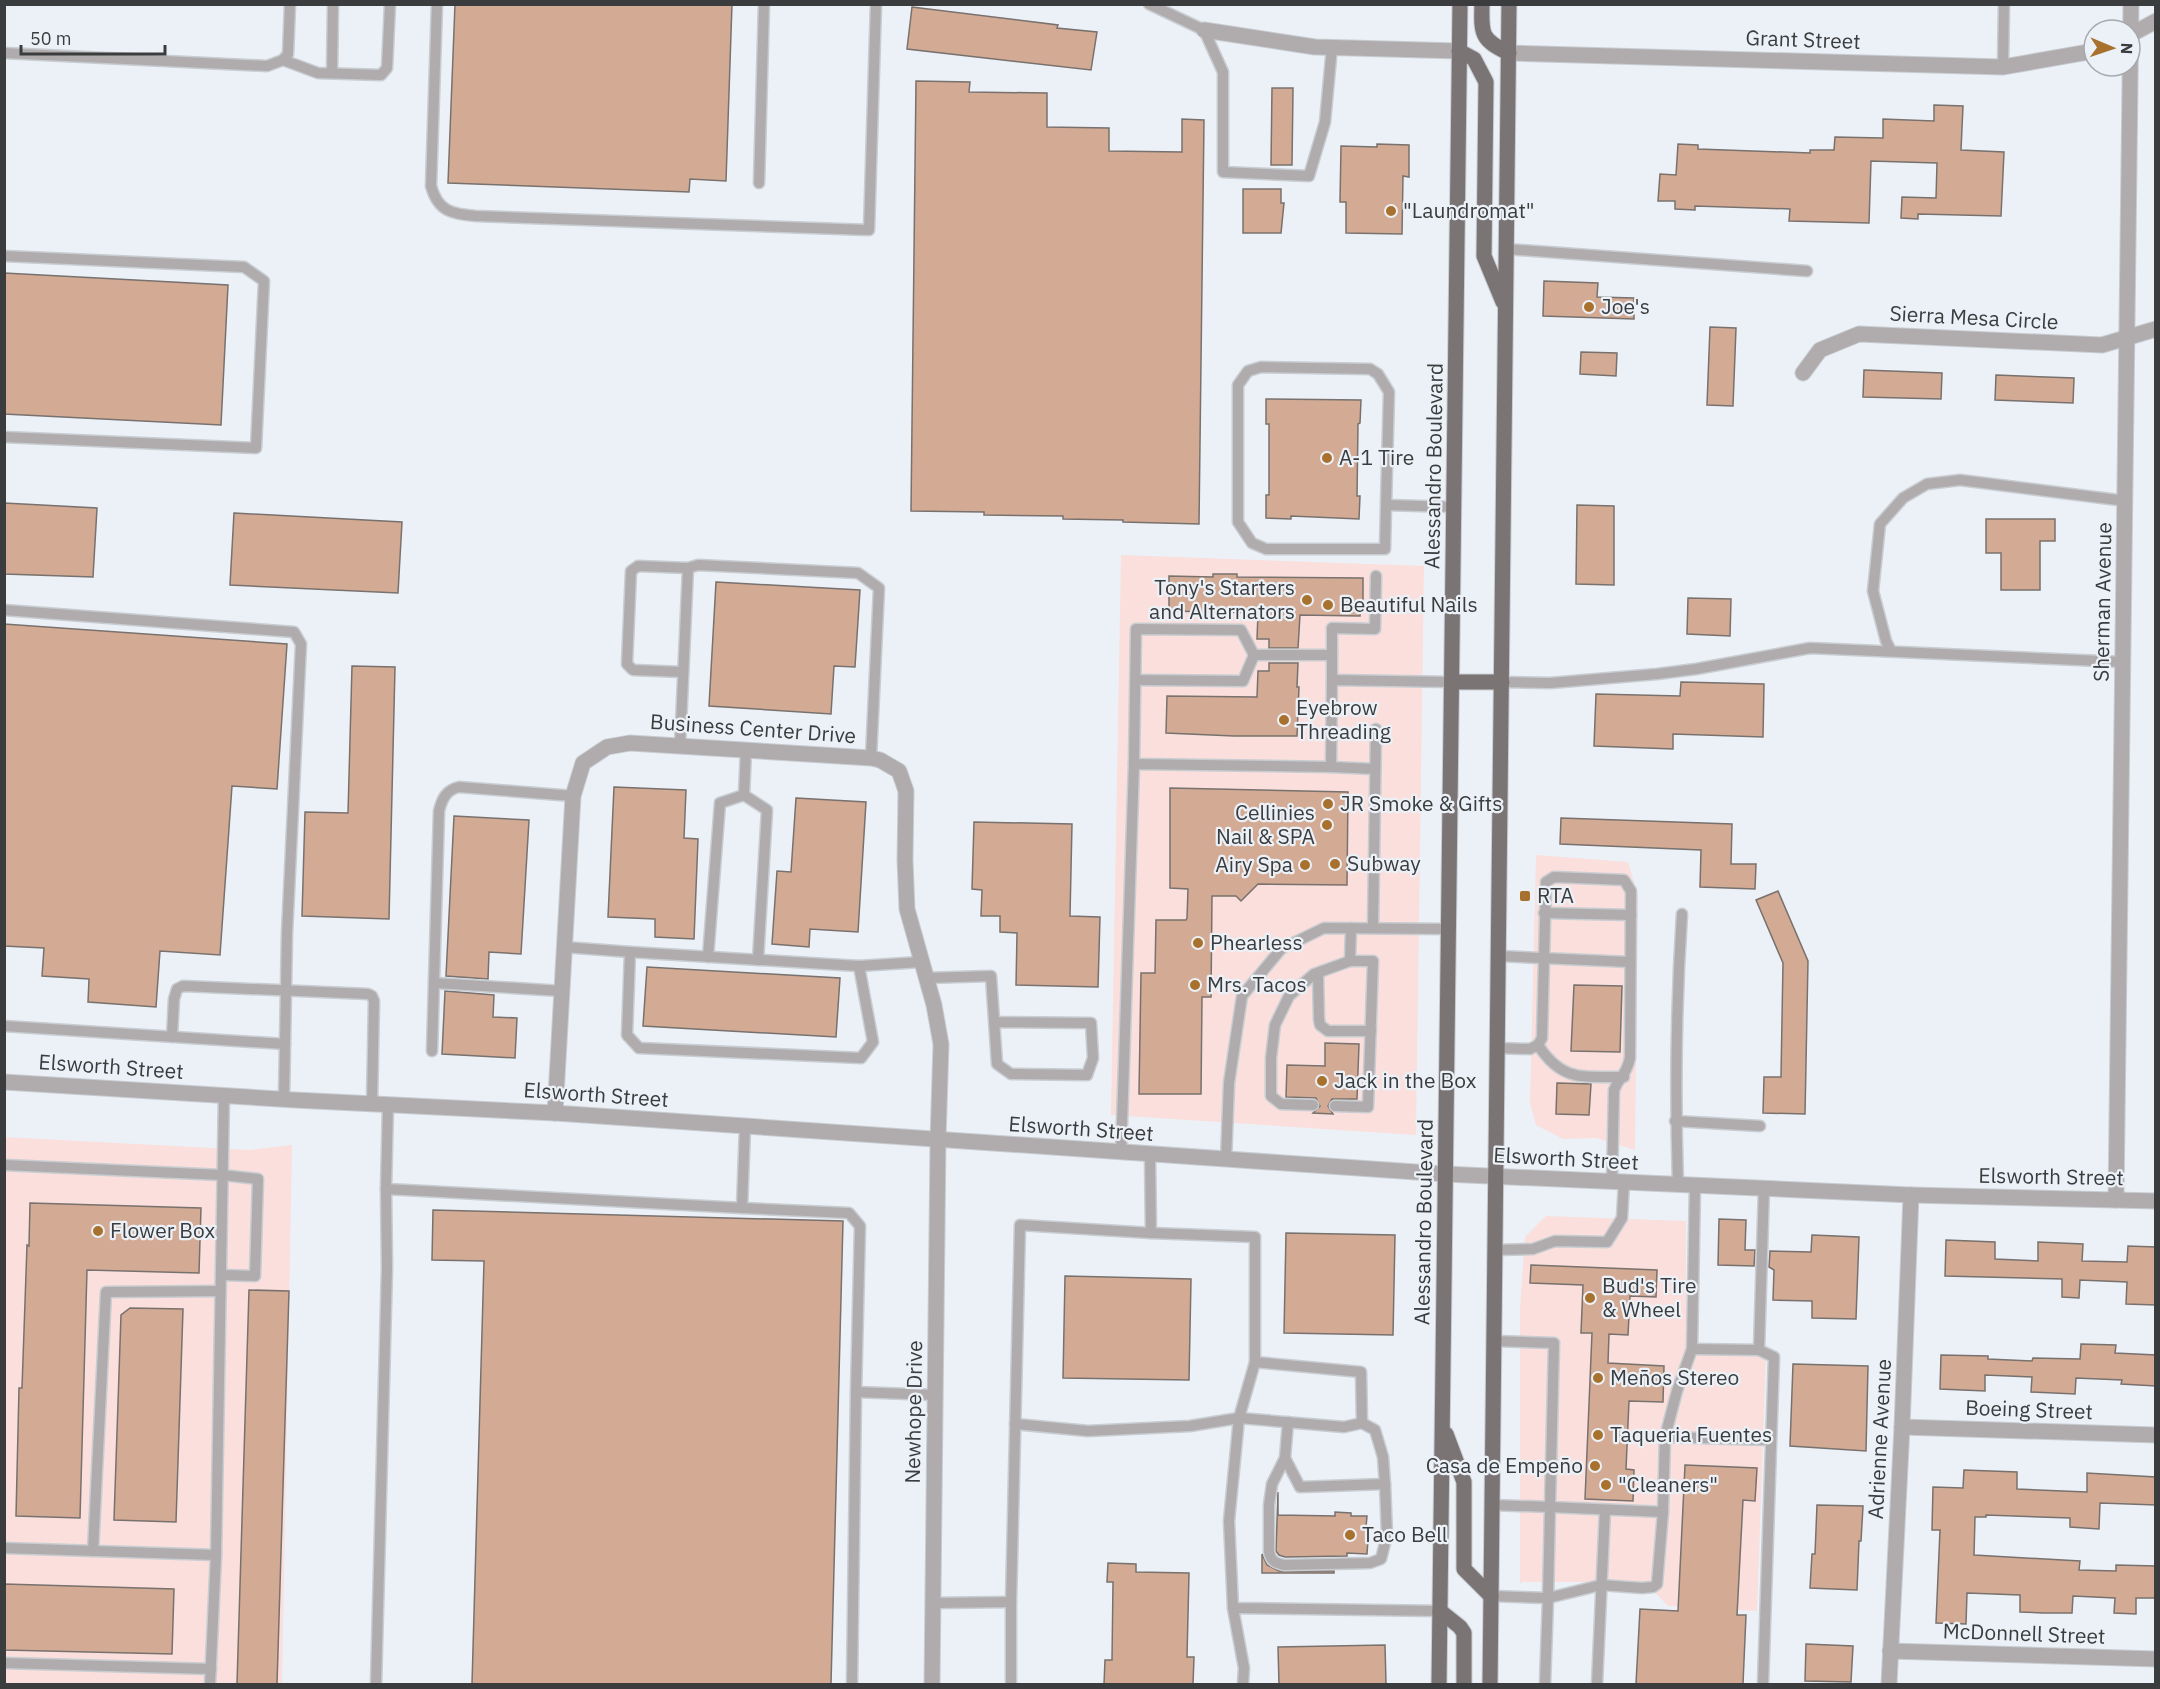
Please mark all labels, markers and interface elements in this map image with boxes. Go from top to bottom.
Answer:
scale bar [21,18,165,56]
north arrow [2082,18,2142,78]
street label: Grant Street [1745,23,1861,55]
text: 50 m [30,27,72,50]
text: N [2117,42,2137,55]
place label: "Laundromat" [1403,196,1535,224]
marker: "Laundromat" [1384,204,1398,218]
place label: Joe's [1601,292,1650,320]
street label: Sierra Mesa Circle [1889,299,2059,335]
marker: Joe's [1582,300,1596,314]
street label: Alessandro Boulevard [1417,363,1449,569]
place label: A-1 Tire [1339,443,1414,471]
marker: A-1 Tire [1320,451,1334,465]
street label: Sherman Avenue [2087,522,2117,682]
place label: Tony's Starters and Alternators [1149,573,1295,625]
place label: Beautiful Nails [1340,590,1478,618]
marker: Tony's Starters and Alternators [1300,593,1314,607]
marker: Beautiful Nails [1321,598,1335,612]
place label: Eyebrow Threading [1296,693,1391,745]
street label: Business Center Drive [649,707,857,749]
marker: Eyebrow Threading [1277,713,1291,727]
place label: JR Smoke & Gifts [1340,789,1502,817]
marker: JR Smoke & Gifts [1321,797,1335,811]
place label: Cellinies Nail & SPA [1216,798,1315,850]
marker: Cellinies Nail & SPA [1320,818,1334,832]
place label: Subway [1347,849,1421,877]
place label: Airy Spa [1215,850,1293,878]
marker: Subway [1328,857,1342,871]
marker: Airy Spa [1298,858,1312,872]
place label: RTA [1537,881,1574,909]
marker: RTA [1518,889,1532,903]
place label: Phearless [1210,928,1303,956]
marker: Phearless [1191,936,1205,950]
place label: Mrs. Tacos [1207,970,1307,998]
marker: Mrs. Tacos [1188,978,1202,992]
street label: Elsworth Street [38,1047,185,1085]
place label: Jack in the Box [1334,1066,1477,1094]
marker: Jack in the Box [1315,1074,1329,1088]
street label: Elsworth Street [523,1075,670,1113]
street label: Elsworth Street [1008,1109,1155,1147]
street label: Alessandro Boulevard [1407,1119,1439,1325]
street label: Elsworth Street [1493,1140,1639,1176]
street label: Elsworth Street [1978,1161,2124,1191]
place label: Flower Box [110,1216,216,1244]
marker: Flower Box [91,1224,105,1238]
place label: Bud's Tire & Wheel [1602,1271,1696,1323]
marker: Bud's Tire & Wheel [1583,1291,1597,1305]
street label: Newhope Drive [898,1340,928,1484]
street label: Adrienne Avenue [1861,1358,1897,1520]
place label: Meños Stereo [1610,1363,1739,1391]
marker: Meños Stereo [1591,1371,1605,1385]
street label: Boeing Street [1965,1393,2093,1425]
place label: Taqueria Fuentes [1610,1420,1772,1448]
marker: Taqueria Fuentes [1591,1428,1605,1442]
place label: Casa de Empeño [1426,1451,1583,1479]
marker: Casa de Empeño [1588,1459,1602,1473]
place label: "Cleaners" [1618,1470,1718,1498]
marker: "Cleaners" [1599,1478,1613,1492]
place label: Taco Bell [1362,1520,1448,1548]
marker: Taco Bell [1343,1528,1357,1542]
street label: McDonnell Street [1942,1616,2106,1650]

